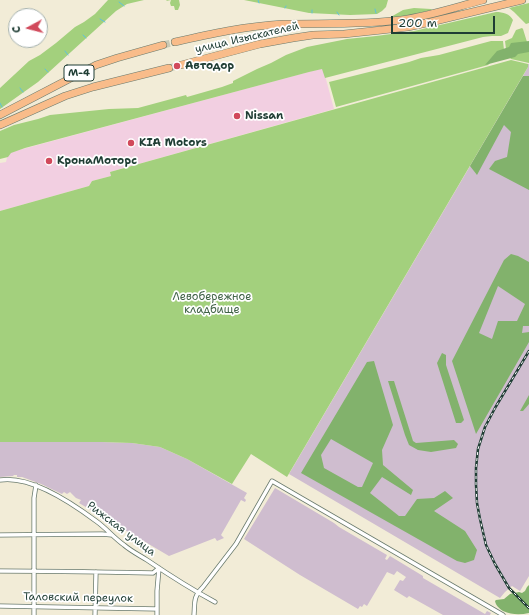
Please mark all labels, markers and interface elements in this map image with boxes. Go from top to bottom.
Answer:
north arrow [8,8,48,48]
scale bar [393,8,497,34]
text: 200 m [398,15,437,31]
street label: улица Изыскателей [194,20,300,56]
text: С [9,25,24,34]
place label: Автодор [185,59,234,73]
marker: Автодор [172,61,182,71]
road number: М-4 [64,65,94,81]
place label: Nissan [245,109,283,123]
marker: Nissan [232,111,242,121]
place label: KIA Motors [139,136,207,150]
marker: KIA Motors [126,138,136,148]
place label: КронаМоторс [57,154,137,168]
marker: КронаМоторс [44,156,54,166]
park label: Левобережное кладбище [173,290,251,316]
street label: Рижская улица [84,499,158,559]
street label: Таловский переулок [23,590,133,606]

